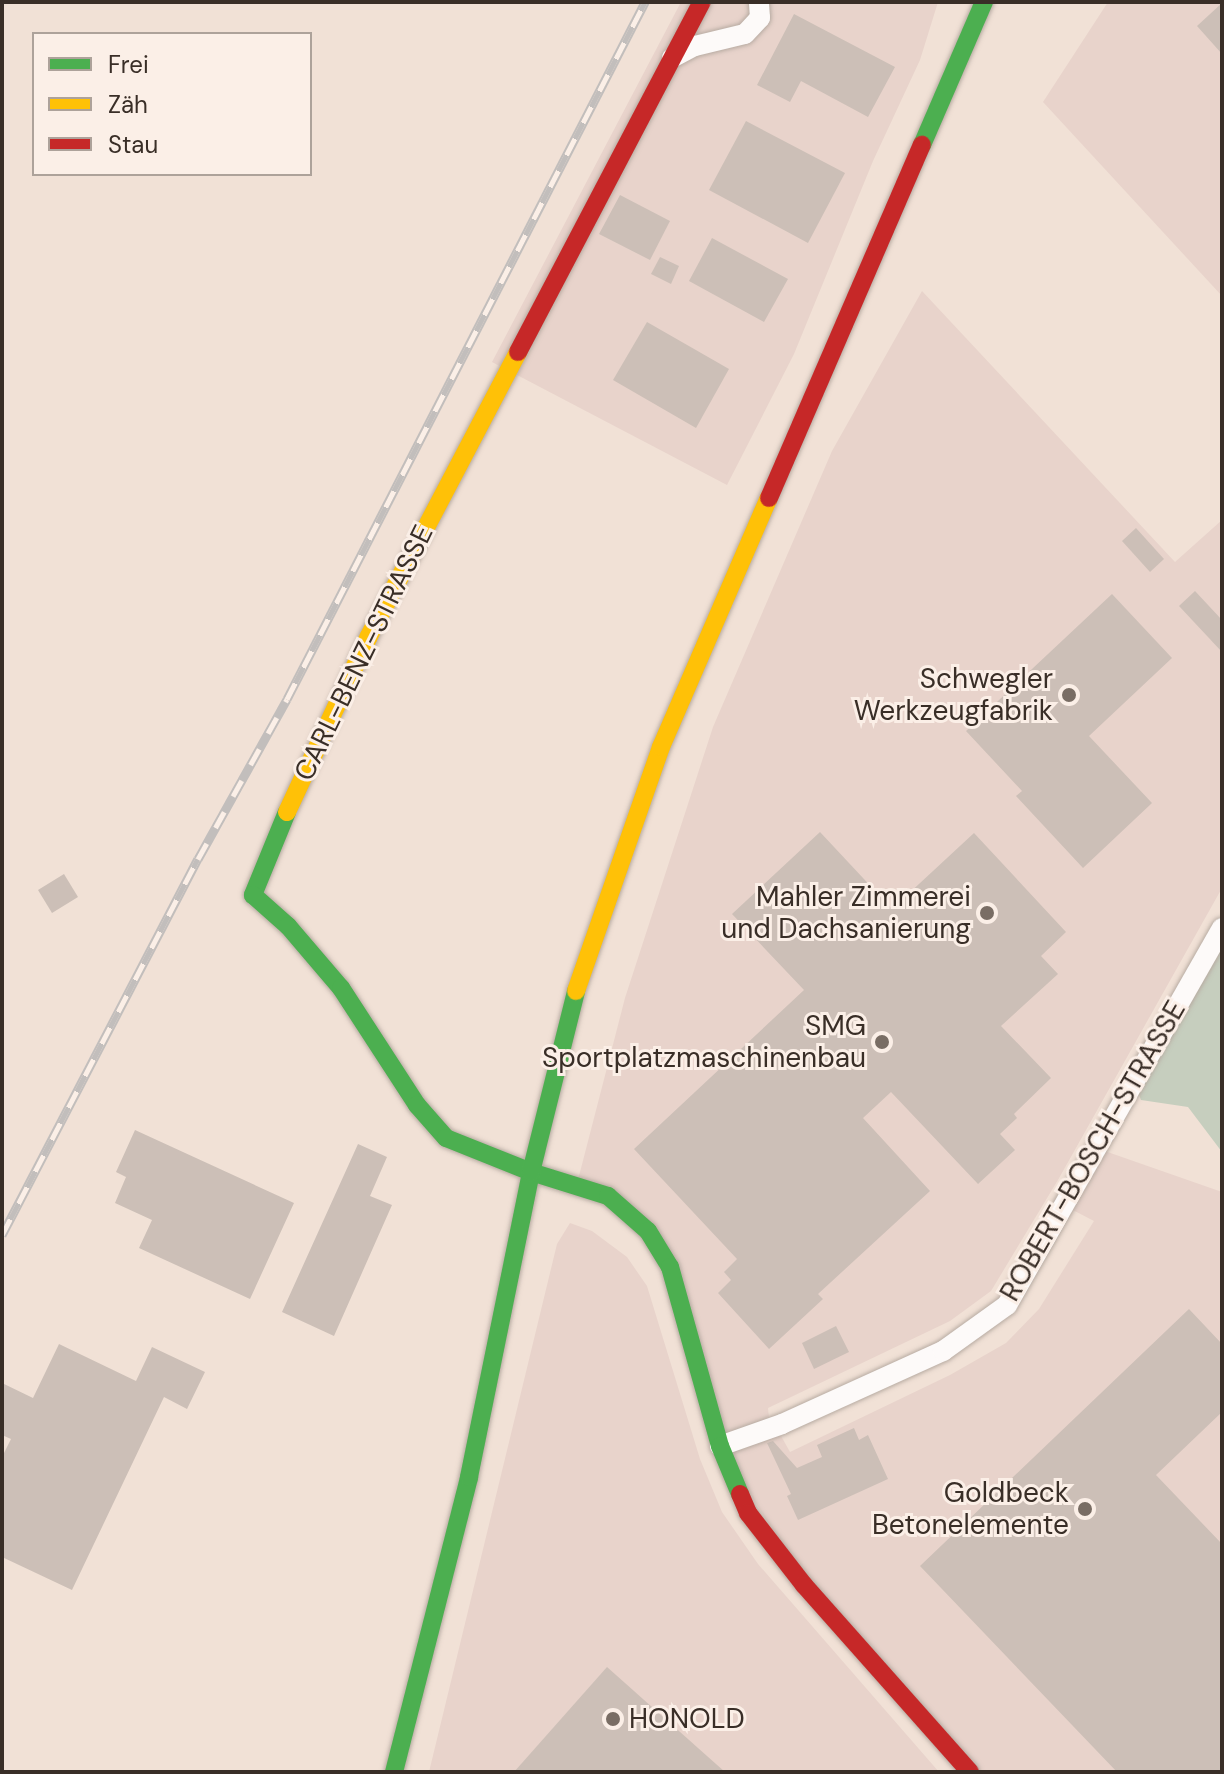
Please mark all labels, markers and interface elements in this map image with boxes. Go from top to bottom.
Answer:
legend [32,32,312,176]
text: Frei [108,49,149,80]
text: Zäh [108,89,148,120]
text: Stau [108,129,158,160]
street label: CARL-BENZ-STRASSE [287,520,441,786]
place label: Schwegler Werkzeugfabrik [854,662,1053,728]
marker: Schwegler Werkzeugfabrik [1060,686,1078,704]
place label: Mahler Zimmerei und Dachsanierung [721,880,971,946]
marker: Mahler Zimmerei und Dachsanierung [978,904,996,922]
street label: ROBERT-BOSCH-STRASSE [993,995,1193,1307]
place label: SMG Sportplatzmaschinenbau [542,1009,866,1075]
marker: SMG Sportplatzmaschinenbau [873,1033,891,1051]
place label: Goldbeck Betonelemente [872,1476,1069,1542]
marker: Goldbeck Betonelemente [1076,1500,1094,1518]
place label: HONOLD [629,1702,745,1736]
marker: HONOLD [604,1710,622,1728]

